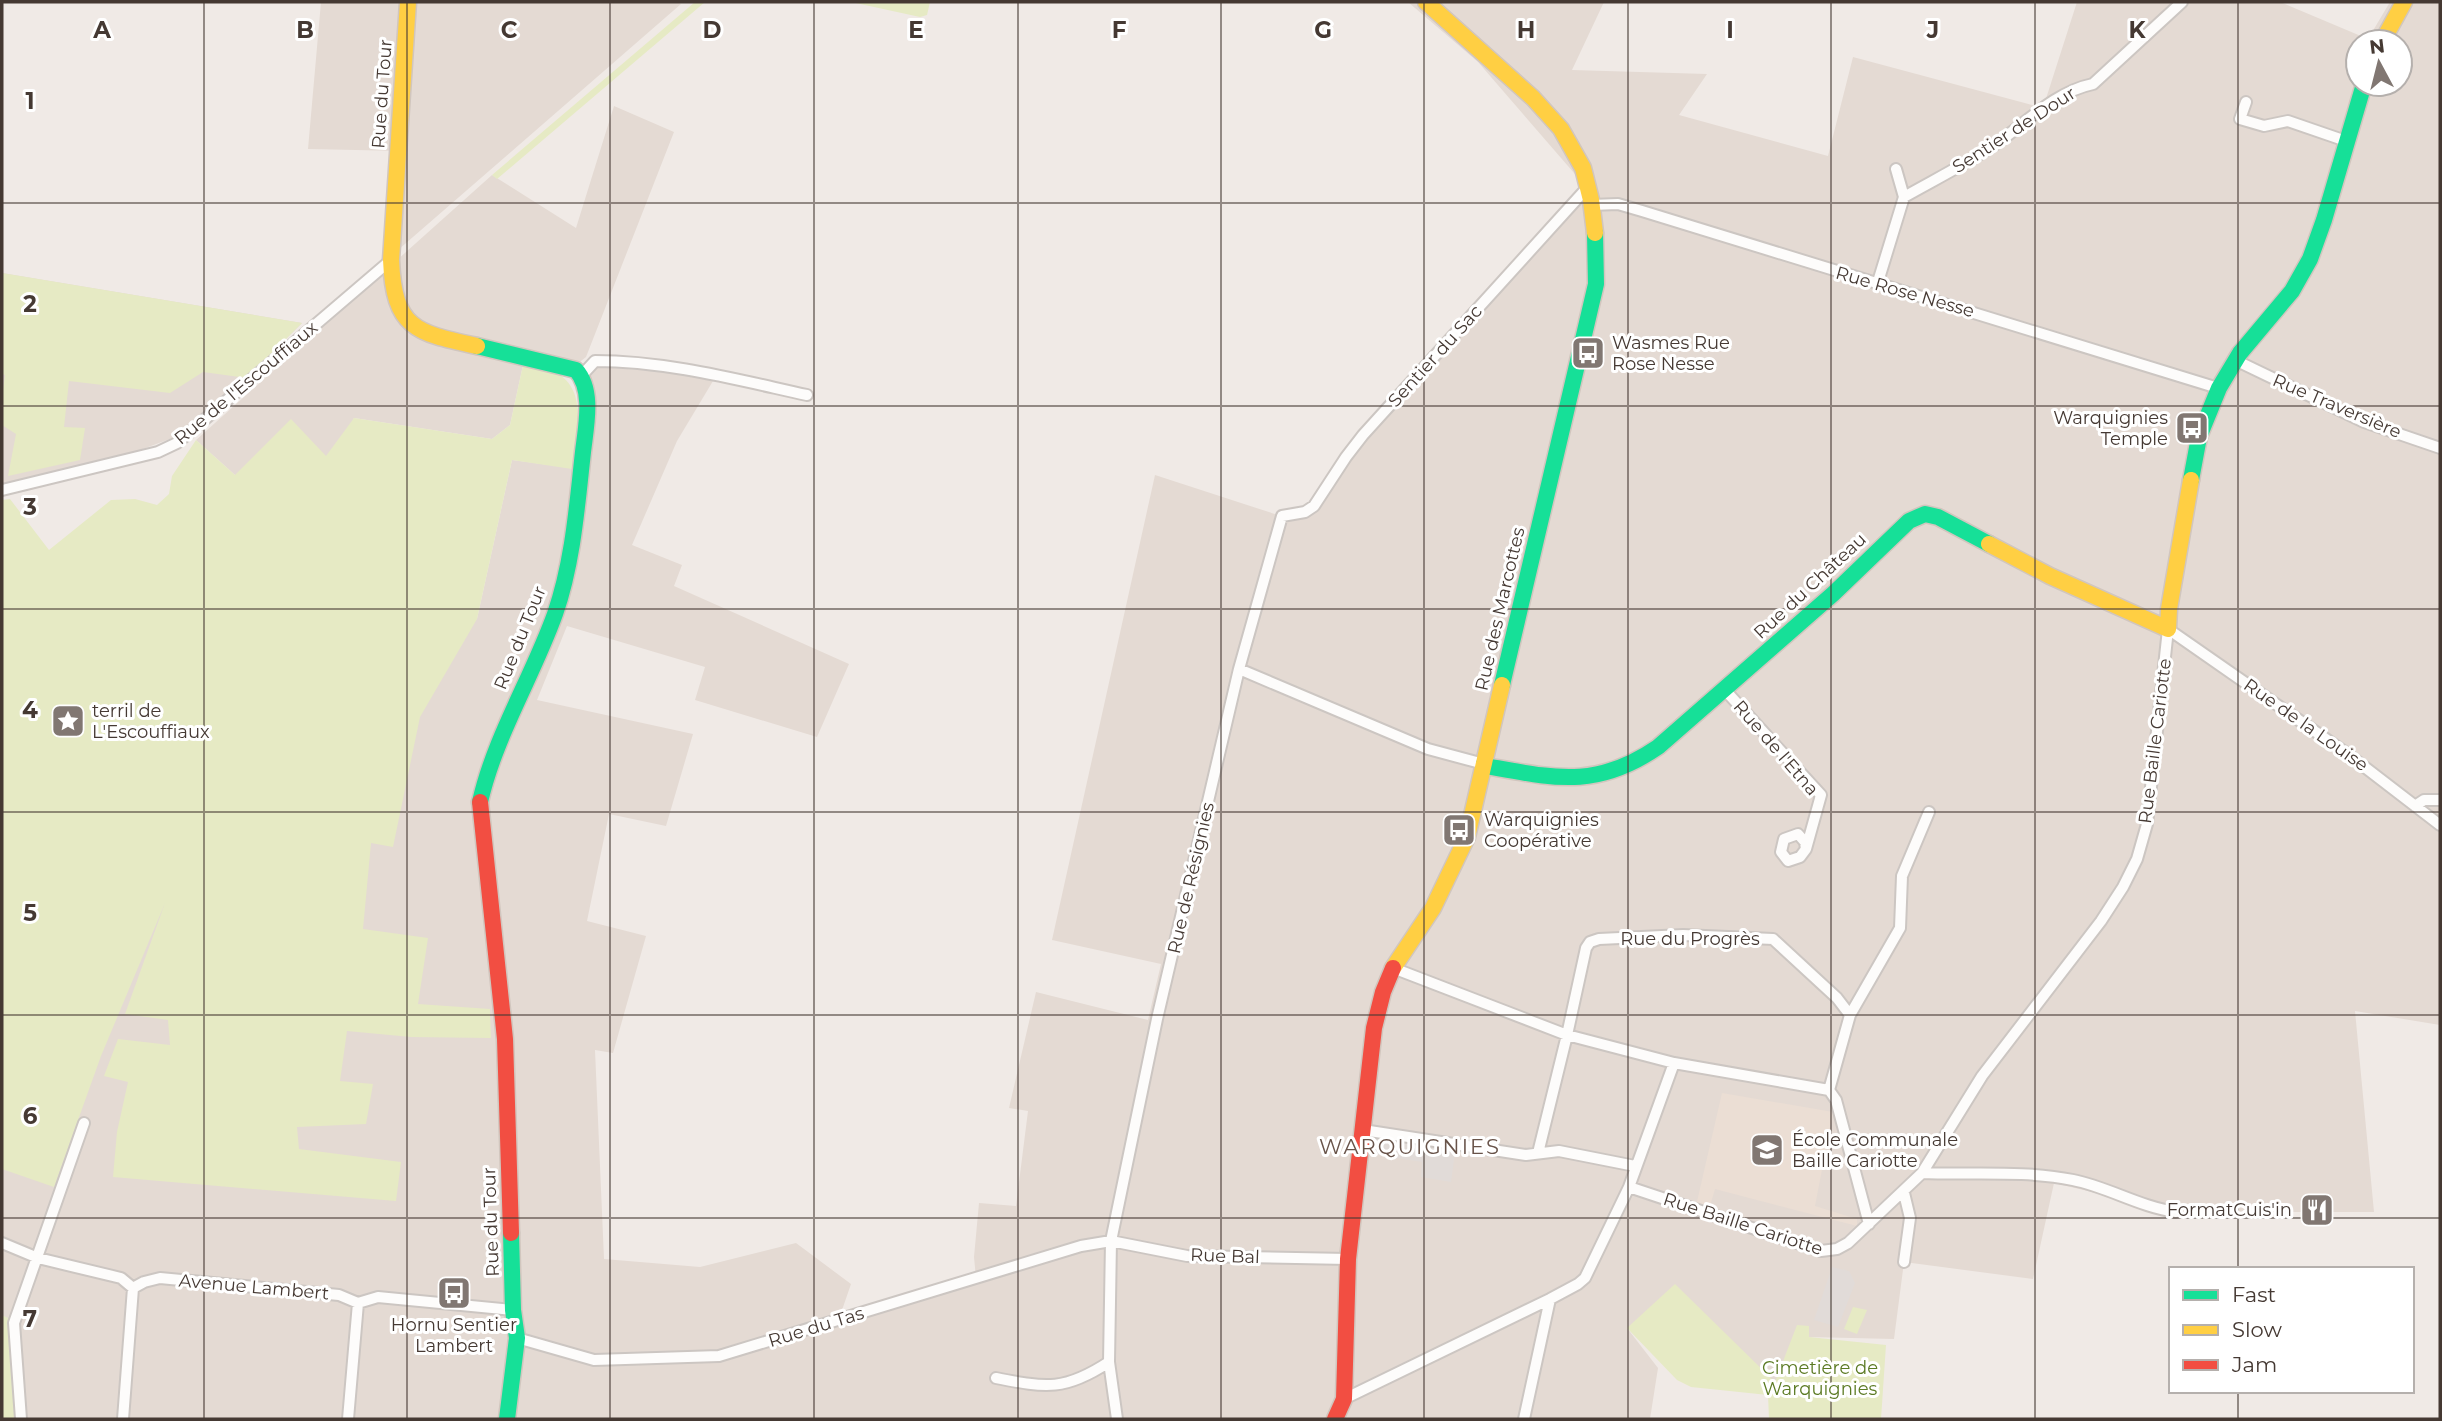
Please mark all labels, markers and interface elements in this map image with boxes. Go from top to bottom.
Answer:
text: A [92,16,111,44]
text: B [296,16,314,44]
text: C [501,16,518,44]
text: D [703,16,722,44]
text: E [908,16,924,44]
text: F [1112,16,1127,44]
text: G [1314,16,1332,44]
text: H [1517,16,1535,44]
text: I [1726,16,1734,44]
text: J [1926,16,1939,44]
text: K [2128,16,2146,44]
north arrow [2344,28,2414,98]
text: N [2368,34,2386,59]
street label: Rue du Tour [367,39,397,149]
street label: Sentier de Dour [1948,82,2080,178]
text: 1 [25,87,35,115]
street label: Rue Rose Nesse [1833,262,1977,322]
text: 2 [23,290,37,318]
street label: Sentier du Sac [1383,300,1487,412]
street label: Rue de l'Escouffiaux [170,316,322,449]
place label: Wasmes Rue Rose Nesse [1612,332,1730,375]
bus stop icon: Wasmes Rue Rose Nesse [1569,334,1607,372]
street label: Rue Traversière [2269,369,2405,443]
place label: Warquignies Temple [2053,407,2168,450]
bus stop icon: Warquignies Temple [2173,409,2211,447]
text: 3 [22,493,37,521]
street label: Rue des Marcottes [1470,525,1530,693]
street label: Rue du Château [1749,528,1871,644]
street label: Rue du Tour [489,583,551,693]
street label: Rue Baille Cariotte [2134,657,2176,825]
street label: Rue de la Louise [2239,674,2373,776]
text: 4 [22,696,38,724]
street label: Rue de l'Etna [1729,696,1823,800]
place label: terril de L'Escouffiaux [92,700,210,743]
place icon: terril de L'Escouffiaux [49,702,87,740]
street label: Rue de Résignies [1163,800,1219,956]
place label: Warquignies Coopérative [1484,809,1599,852]
bus stop icon: Warquignies Coopérative [1440,811,1478,849]
text: 5 [23,899,37,927]
street label: Rue du Progrès [1620,928,1760,950]
text: 6 [23,1102,38,1130]
place label: École Communale Baille Cariotte [1792,1129,1958,1172]
school or university icon: École Communale Baille Cariotte [1748,1131,1786,1169]
district label: WARQUIGNIES [1319,1134,1501,1159]
street label: Rue du Tour [478,1167,504,1277]
street label: Rue Baille Cariotte [1660,1188,1826,1260]
restaurant icon: FormatCuis'in [2298,1191,2336,1229]
place label: FormatCuis'in [2167,1199,2292,1221]
street label: Rue Bal [1190,1244,1260,1268]
legend [2169,1267,2414,1393]
street label: Avenue Lambert [178,1269,330,1305]
bus stop icon: Hornu Sentier Lambert [435,1274,473,1312]
text: Fast [2232,1282,2276,1307]
street label: Rue du Tas [765,1302,867,1352]
text: 7 [23,1305,37,1333]
place label: Hornu Sentier Lambert [391,1314,517,1357]
text: Slow [2232,1317,2282,1342]
text: Jam [2231,1352,2277,1377]
park label: Cimetière de Warquignies [1762,1357,1878,1400]

